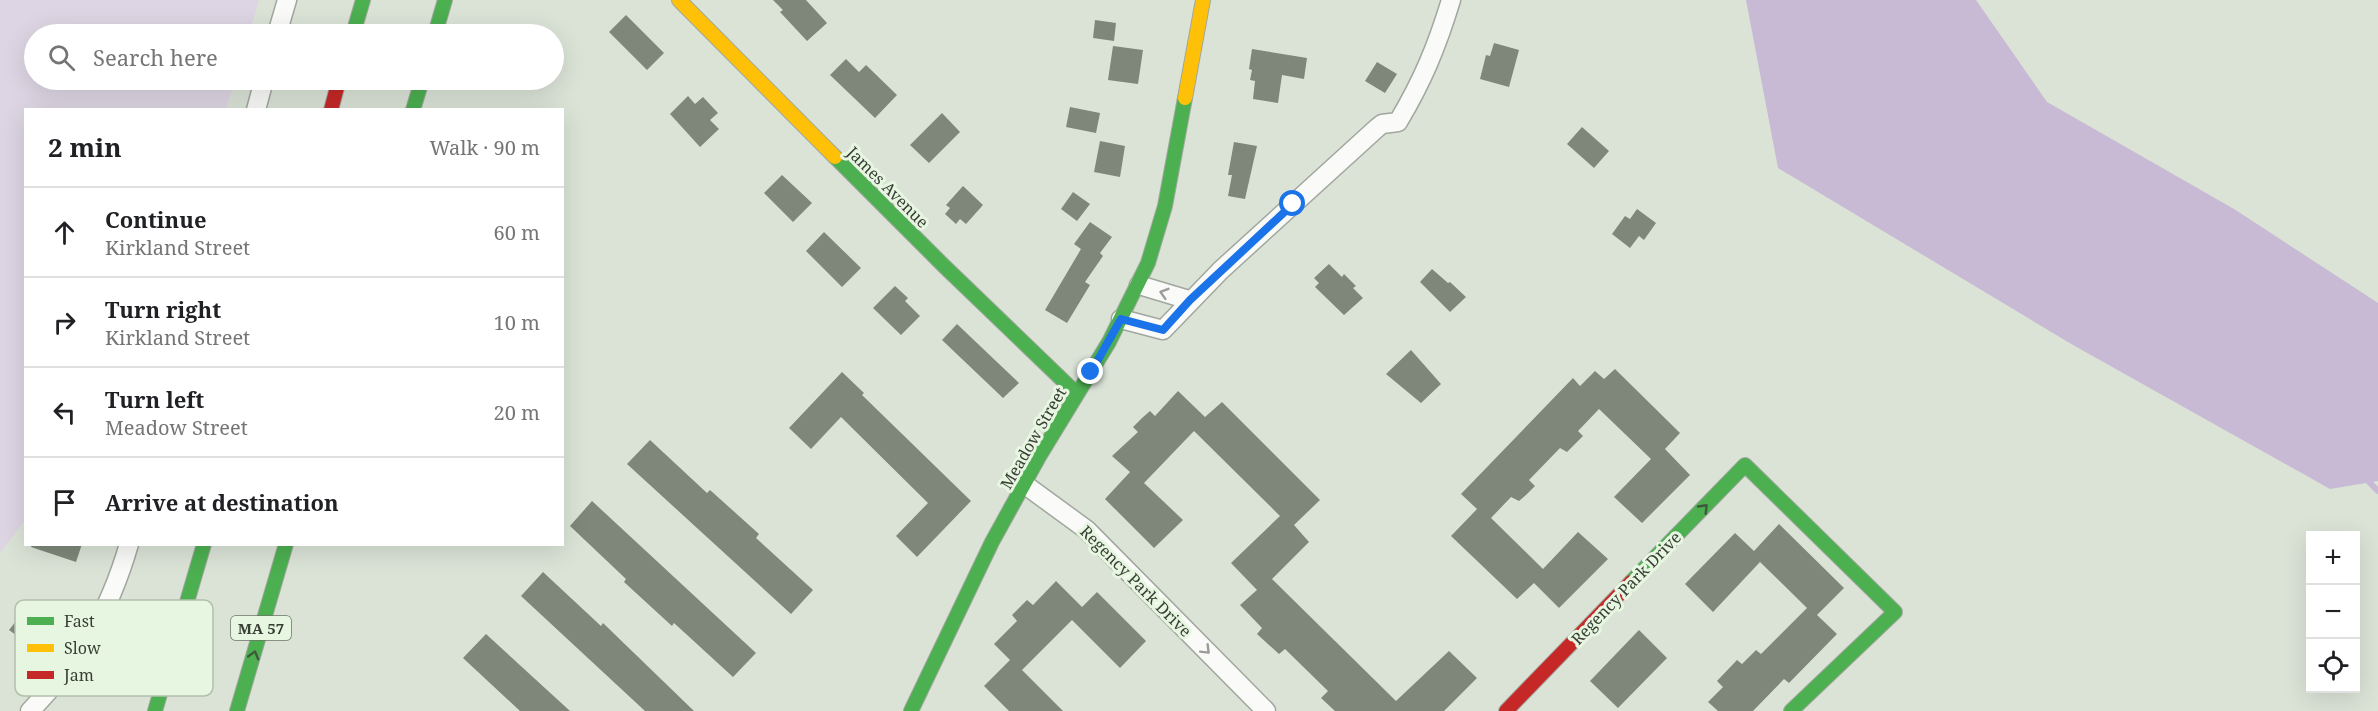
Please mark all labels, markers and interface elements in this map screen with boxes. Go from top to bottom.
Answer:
search box [24,24,564,90]
icon: search [45,41,78,74]
text: Search here [93,42,218,72]
text: 2 min [48,129,122,165]
text: Walk · 90 m [429,134,540,161]
street label: James Avenue [842,141,934,233]
route start [1279,190,1305,216]
text: Continue [105,204,207,234]
icon: ahead [48,216,81,249]
text: 60 m [494,219,540,246]
text: Kirkland Street [105,234,250,261]
one-way arrow [1159,288,1170,300]
text: Turn right [105,294,221,324]
icon: right [48,306,81,339]
text: 10 m [494,309,540,336]
text: Kirkland Street [105,324,250,351]
route end [1077,358,1103,384]
street label: Meadow Street [995,383,1071,493]
text: Turn left [105,384,204,414]
icon: left [48,396,81,429]
text: 20 m [494,399,540,426]
text: Meadow Street [105,414,248,441]
icon: arrive [48,486,81,519]
text: Arrive at destination [105,487,339,517]
one-way arrow [1696,505,1707,516]
street label: Regency Park Drive [1075,520,1197,642]
street label: Regency Park Drive [1566,527,1686,649]
map controls [2306,531,2360,693]
button: + [2306,531,2360,585]
button: − [2306,585,2360,639]
legend [15,600,213,696]
text: Fast [64,610,95,632]
road number: MA 57 [231,616,291,640]
text: Slow [64,637,101,659]
button: locate [2306,639,2360,693]
one-way arrow [1199,643,1210,654]
one-way arrow [246,650,259,660]
text: Jam [63,664,94,686]

